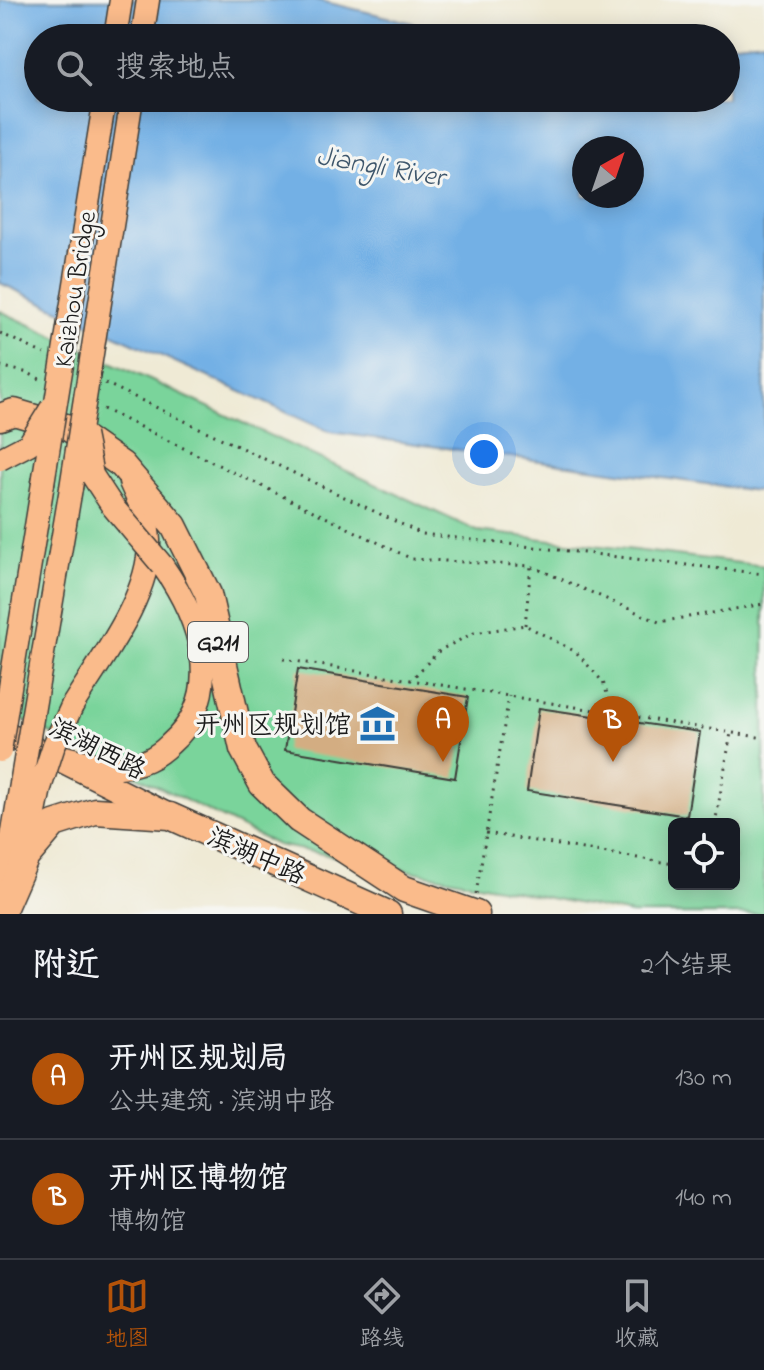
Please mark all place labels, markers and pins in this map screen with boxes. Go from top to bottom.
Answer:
pin: A [417,696,469,762]
pin: B [587,696,639,762]
museum icon: 开州区规划馆 [358,705,396,743]
place label: 开州区规划馆 [195,708,351,746]

